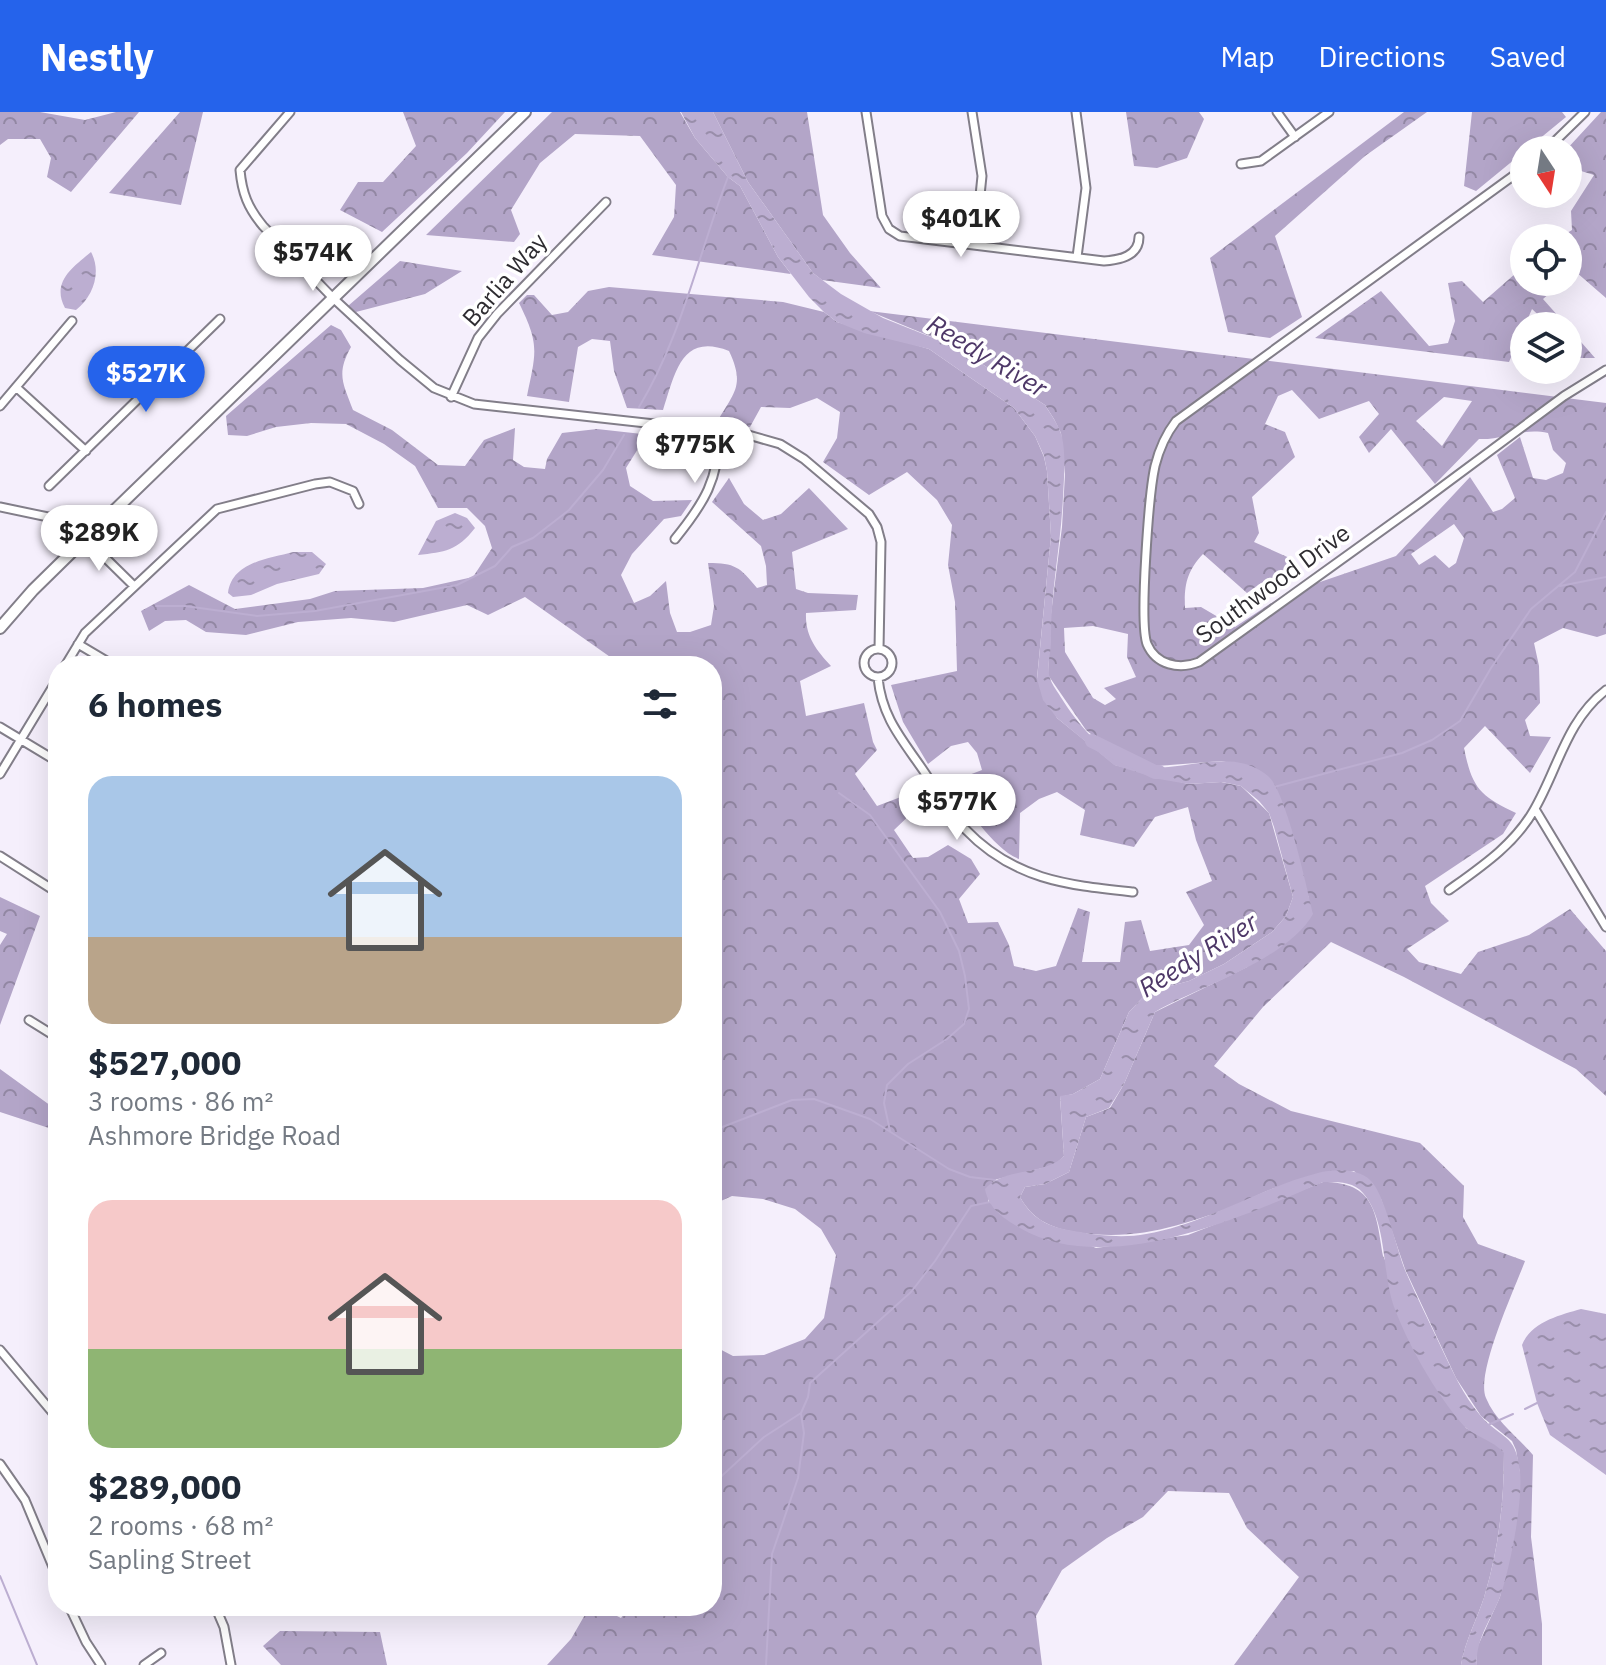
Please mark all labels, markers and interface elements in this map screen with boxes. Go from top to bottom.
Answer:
text: Nestly [40,32,154,81]
text: Map [1220,38,1274,75]
text: Directions [1318,38,1446,75]
text: Saved [1490,38,1566,75]
north arrow [1510,136,1582,208]
map controls [1510,136,1582,384]
pin: $401K [905,191,1017,259]
text: $401K [921,200,1001,234]
button: locate [1510,224,1582,296]
pin: $574K [257,225,369,293]
street label: Barlia Way [455,226,554,333]
text: $574K [273,234,353,268]
water label: Reedy River [921,306,1055,405]
button: layers [1510,312,1582,384]
pin: $527K [90,346,202,414]
text: $527K [106,355,186,389]
pin: $775K [639,417,751,485]
text: $775K [655,426,735,460]
pin: $289K [43,505,155,573]
text: $289K [59,514,139,548]
street label: Southwood Drive [1189,516,1356,650]
text: 6 homes [88,682,223,726]
icon: filters [638,682,682,726]
pin: $577K [901,774,1013,842]
text: $577K [917,783,997,817]
icon: home [313,828,457,972]
water label: Reedy River [1132,903,1265,1004]
text: $527,000 [88,1040,241,1084]
text: 3 rooms · 86 m² [88,1084,273,1118]
text: Ashmore Bridge Road [88,1118,341,1152]
icon: home [313,1252,457,1396]
text: $289,000 [88,1464,241,1508]
text: 2 rooms · 68 m² [88,1508,273,1542]
text: Sapling Street [88,1542,252,1576]

